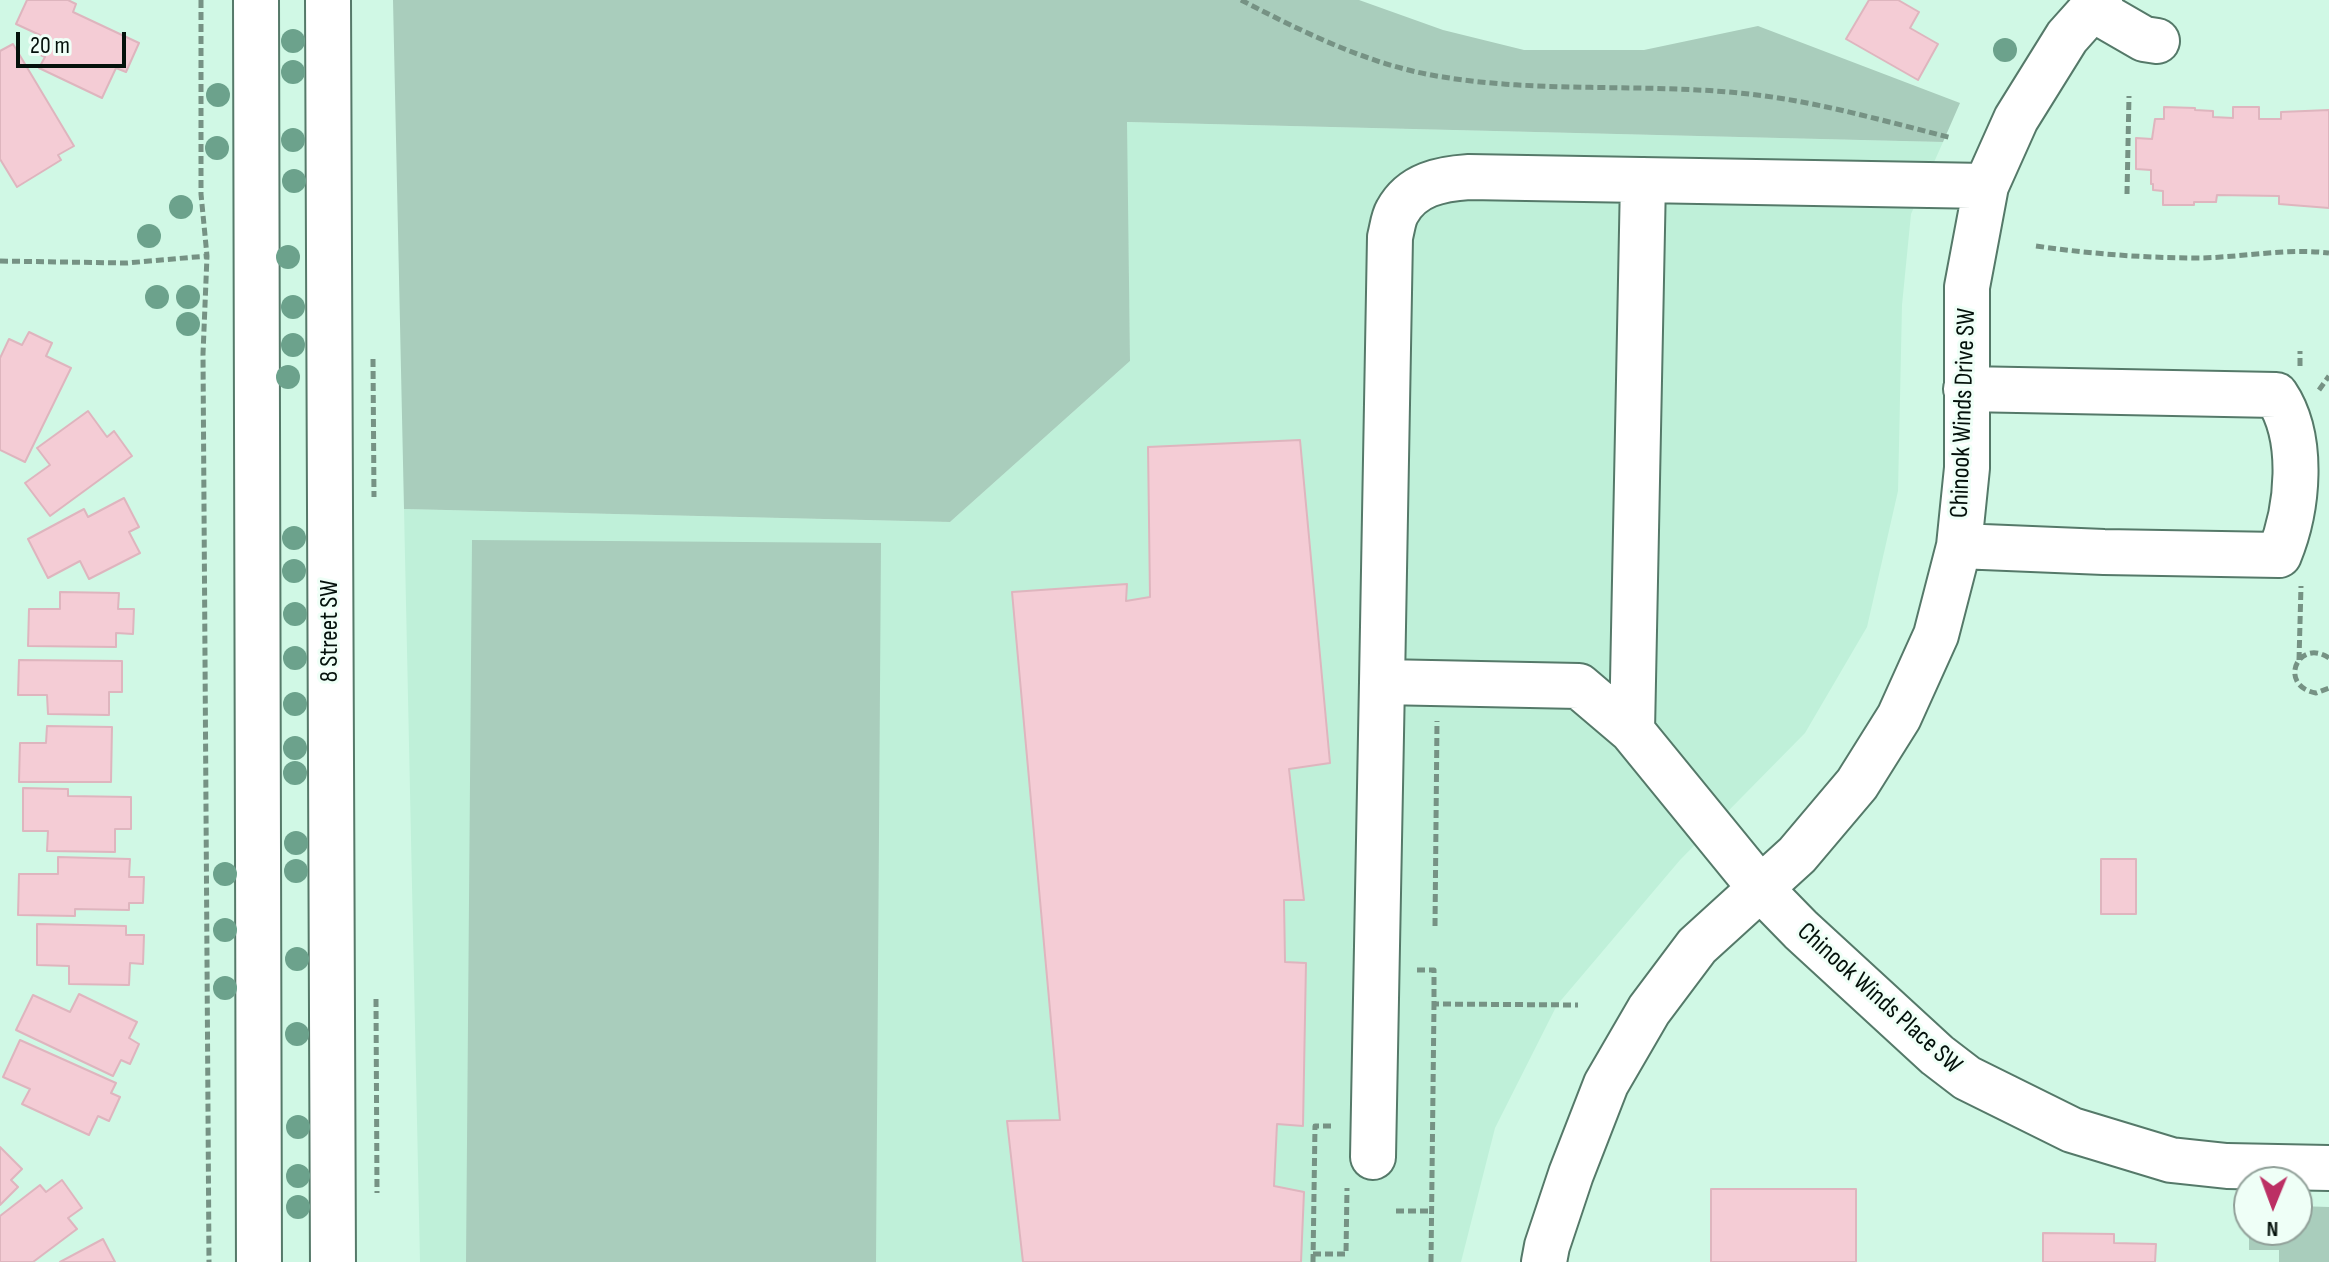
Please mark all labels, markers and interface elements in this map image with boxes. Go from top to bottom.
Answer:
scale bar [20,16,130,66]
text: 20 m [30,31,70,60]
street label: Chinook Winds Drive SW [1945,307,1983,519]
street label: 8 Street SW [314,580,346,682]
street label: Chinook Winds Place SW [1790,917,1968,1081]
north arrow [2233,1166,2313,1246]
text: N [2266,1215,2279,1242]

